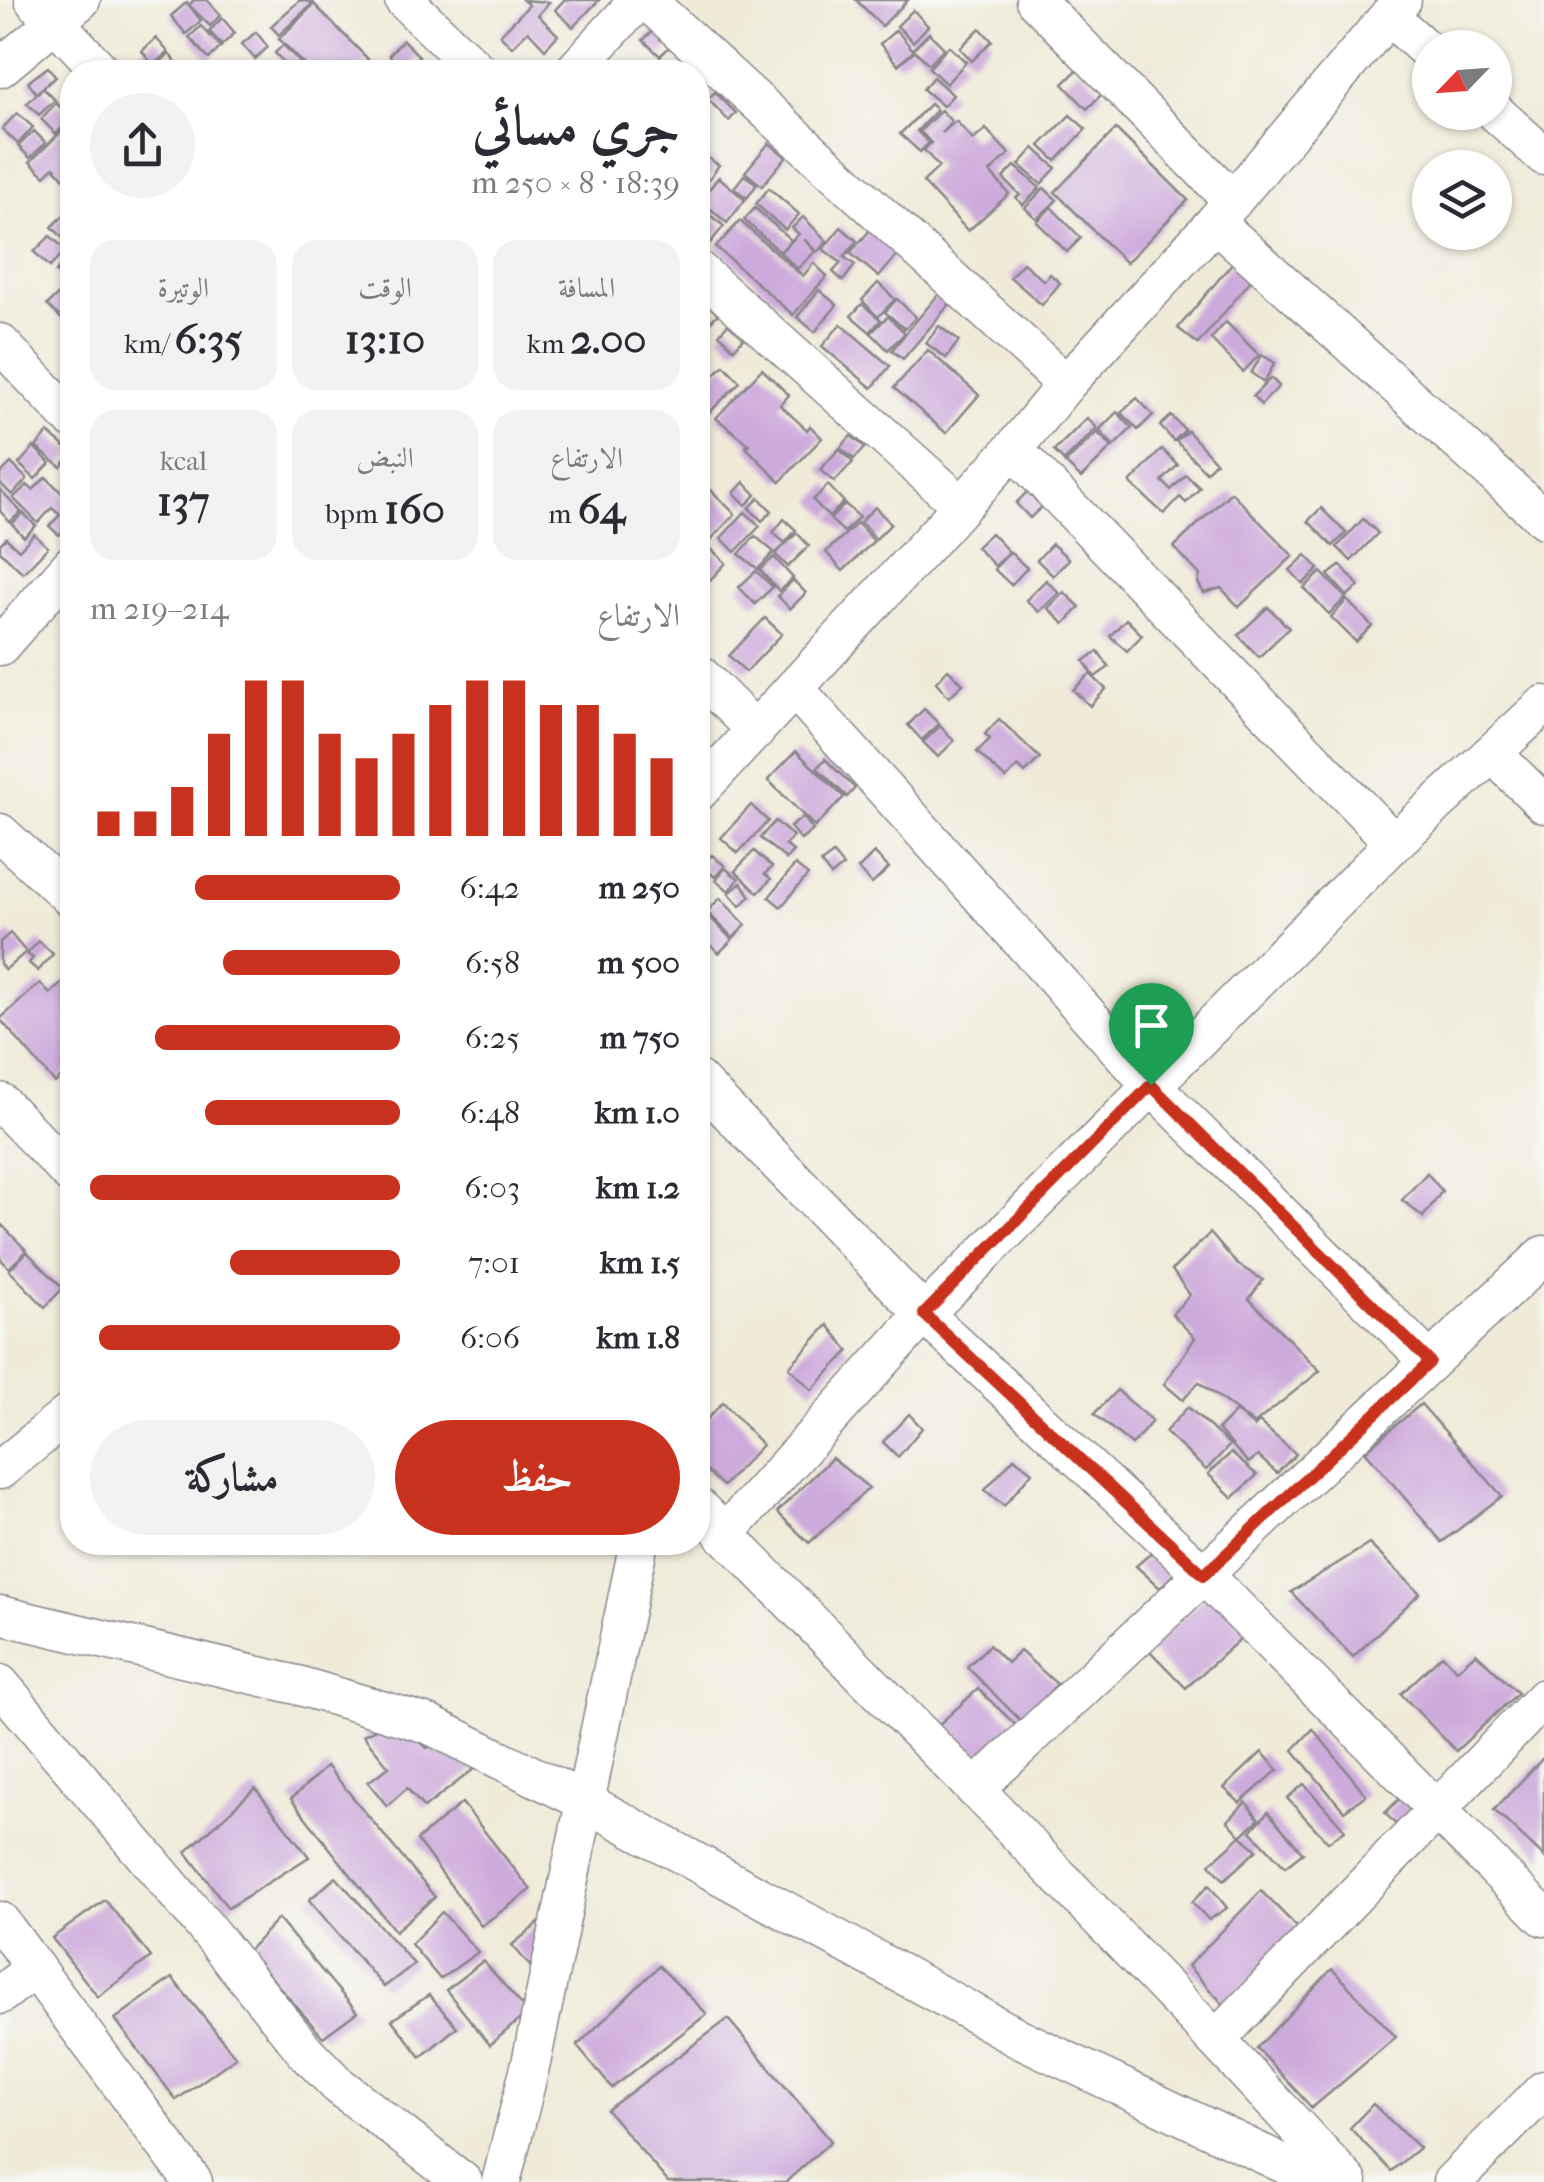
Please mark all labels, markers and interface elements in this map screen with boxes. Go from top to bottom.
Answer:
north arrow [1412,30,1512,130]
map controls [1412,30,1512,250]
button: share [90,93,195,198]
text: جري مسائي [472,94,680,158]
button: layers [1412,150,1512,250]
text: 18:39 · 8 × 250 m [471,164,680,201]
text: الوتيرة [158,271,209,304]
text: الوقت [358,271,412,304]
text: المسافة [558,271,615,304]
text: 6:35 [174,315,243,364]
text: 13:10 [345,315,425,364]
text: 2.00 [571,315,647,364]
text: /km [124,327,174,360]
text: km [527,327,571,360]
text: النبض [356,441,414,474]
text: الارتفاع [550,441,623,474]
text: kcal [160,444,207,477]
text: 137 [157,477,210,526]
text: 160 [384,485,445,534]
text: 64 [578,485,625,534]
text: bpm [325,497,384,530]
text: m [548,497,578,530]
text: 214–219 m [90,590,229,627]
text: الارتفاع [597,597,680,634]
text: 6:42 [460,869,520,906]
text: 250 m [599,869,680,906]
text: 6:58 [465,944,520,981]
text: 500 m [598,944,680,981]
pin [1109,983,1194,1086]
icon: arrive [1124,998,1179,1053]
text: 6:25 [465,1019,520,1056]
text: 750 m [600,1019,680,1056]
text: 6:48 [460,1094,520,1131]
text: 1.0 km [595,1094,680,1131]
text: 6:03 [464,1169,520,1206]
text: 1.2 km [596,1169,680,1206]
text: 7:01 [468,1244,520,1281]
text: 1.5 km [600,1244,680,1281]
text: 6:06 [460,1319,520,1356]
text: 1.8 km [596,1319,680,1356]
button: مشاركة [90,1420,375,1535]
button: حفظ [395,1420,680,1535]

